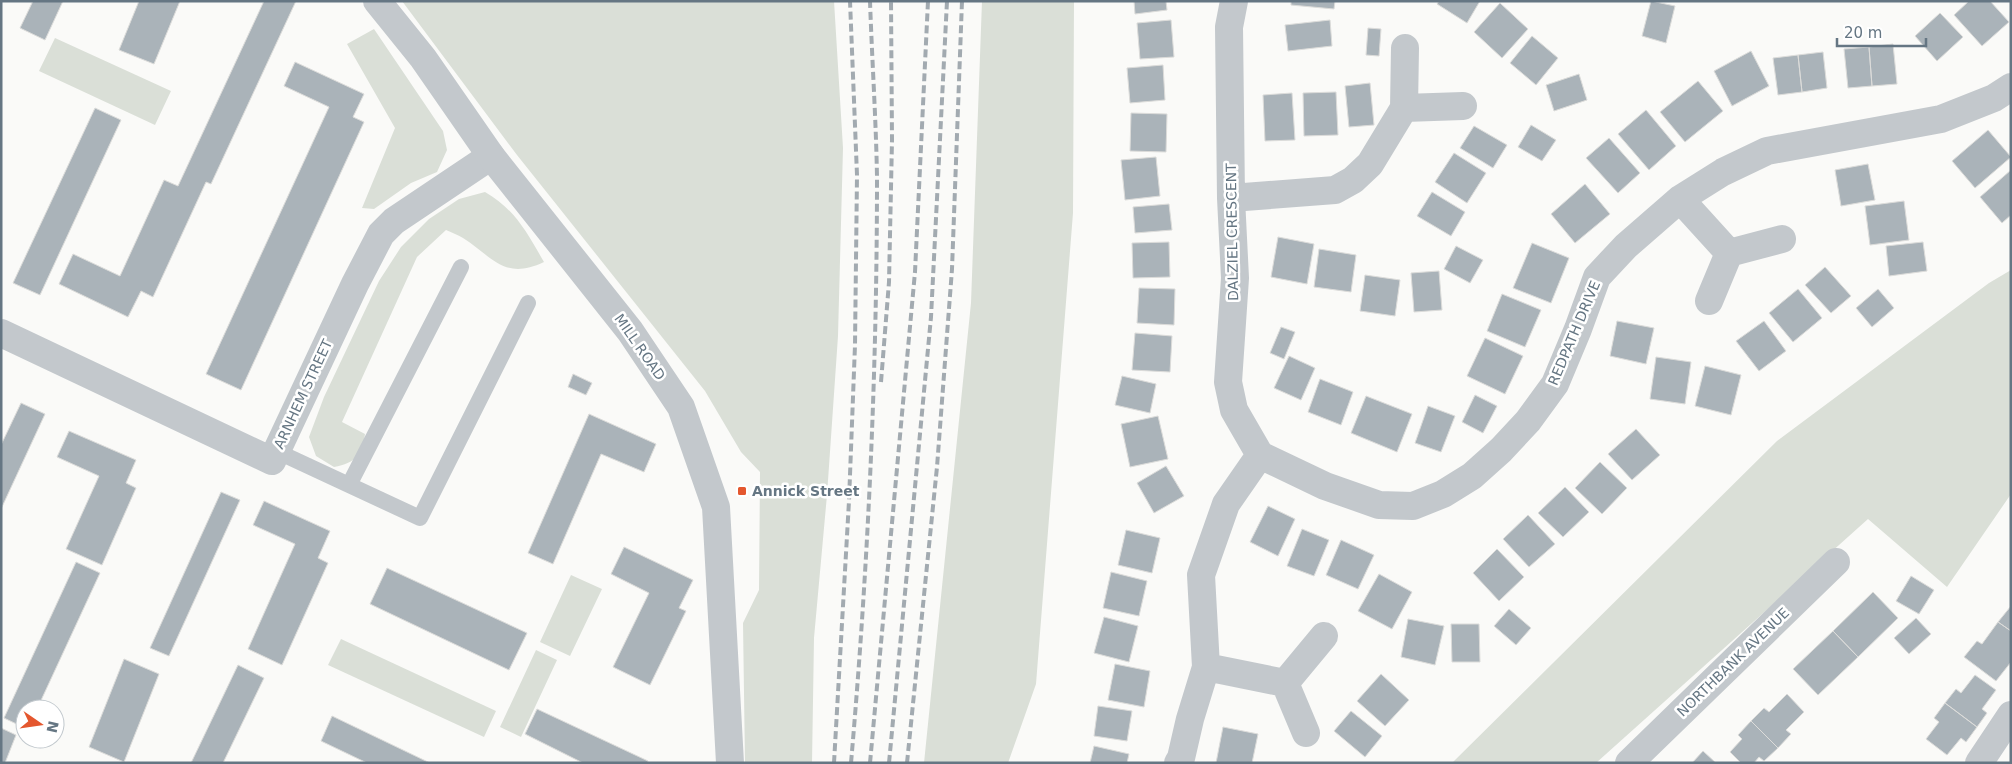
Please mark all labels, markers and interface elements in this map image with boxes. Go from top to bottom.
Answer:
scale bar [1837,15,1926,47]
text: 20 m [1844,24,1882,42]
street label: DALZIEL CRESCENT [1223,163,1241,301]
street label: REDPATH DRIVE [1545,278,1603,388]
street label: MILL ROAD [611,311,669,383]
street label: ARNHEM STREET [271,336,336,451]
place label: Annick Street [752,483,860,499]
marker: Annick Street [736,485,748,497]
street label: NORTHBANK AVENUE [1674,604,1792,720]
north arrow [15,699,65,749]
text: N [44,719,62,734]

